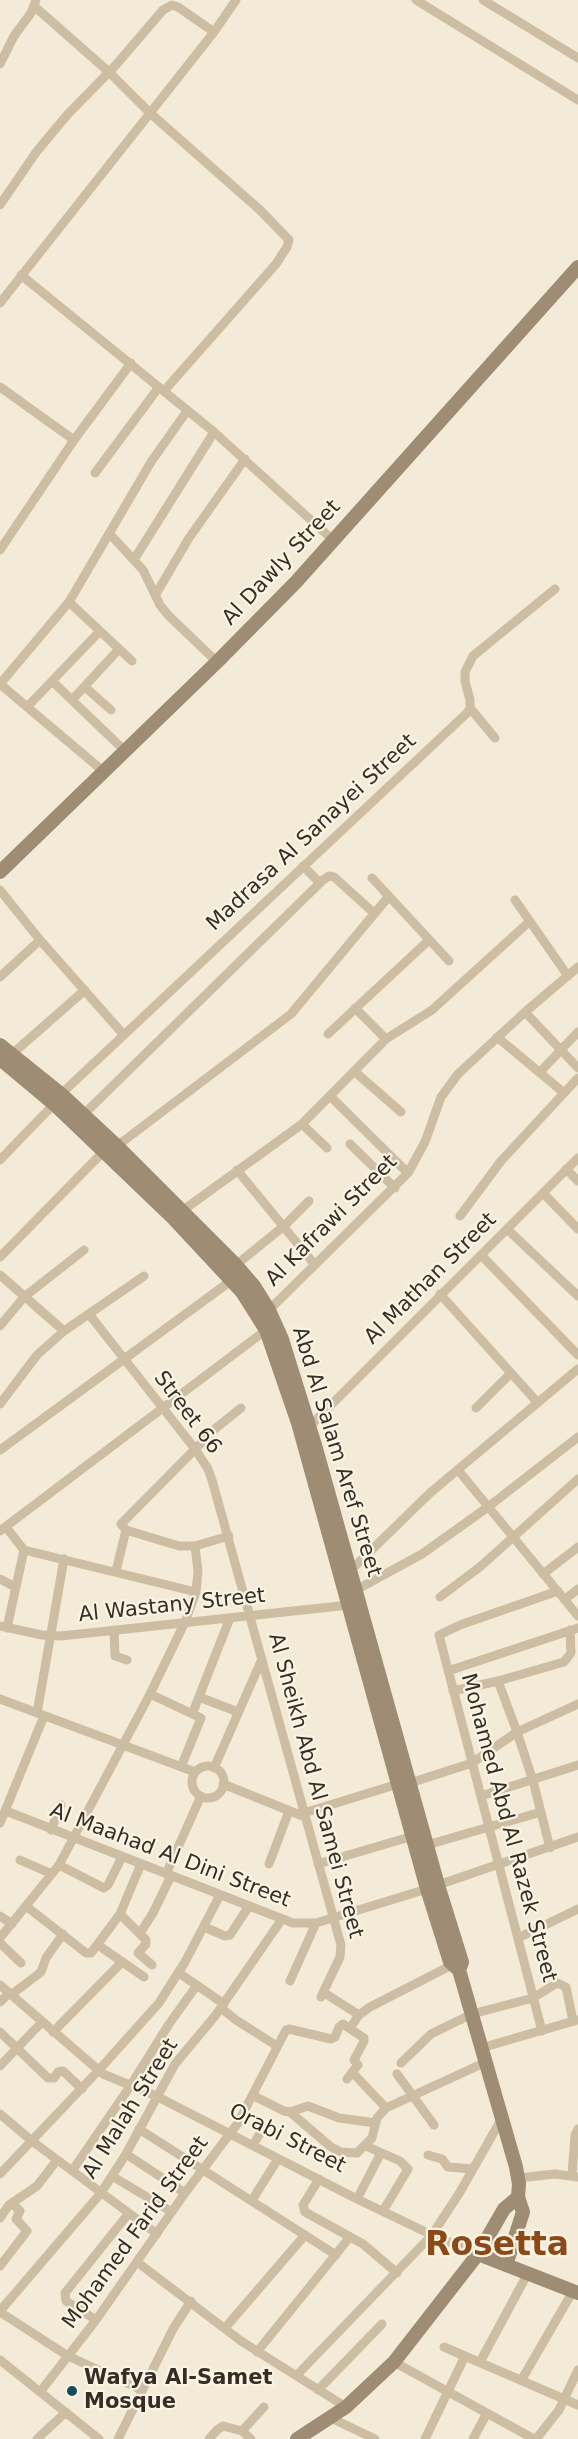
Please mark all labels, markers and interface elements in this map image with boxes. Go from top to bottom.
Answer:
street label: Al Dawly Street [218,495,346,631]
street label: Madrasa Al Sanayei Street [202,729,422,937]
street label: Al Kafrawi Street [261,1150,403,1292]
street label: Al Mathan Street [360,1208,502,1350]
street label: Abd Al Salam Aref Street [286,1324,386,1580]
street label: Street 66 [148,1367,226,1459]
street label: Al Wastany Street [77,1584,267,1628]
street label: Al Sheikh Abd Al Samei Street [262,1631,368,1941]
street label: Mohamed Abd Al Razek Street [455,1671,561,1985]
street label: Al Maahad Al Dini Street [46,1798,294,1914]
street label: Al Malah Street [78,2034,184,2184]
street label: Orabi Street [224,2099,350,2179]
street label: Mohamed Farid Street [58,2132,214,2334]
district label: Rosetta [425,2226,569,2266]
place label: Wafya Al-Samet Mosque [84,2366,273,2416]
marker: Wafya Al-Samet Mosque [65,2384,79,2398]

